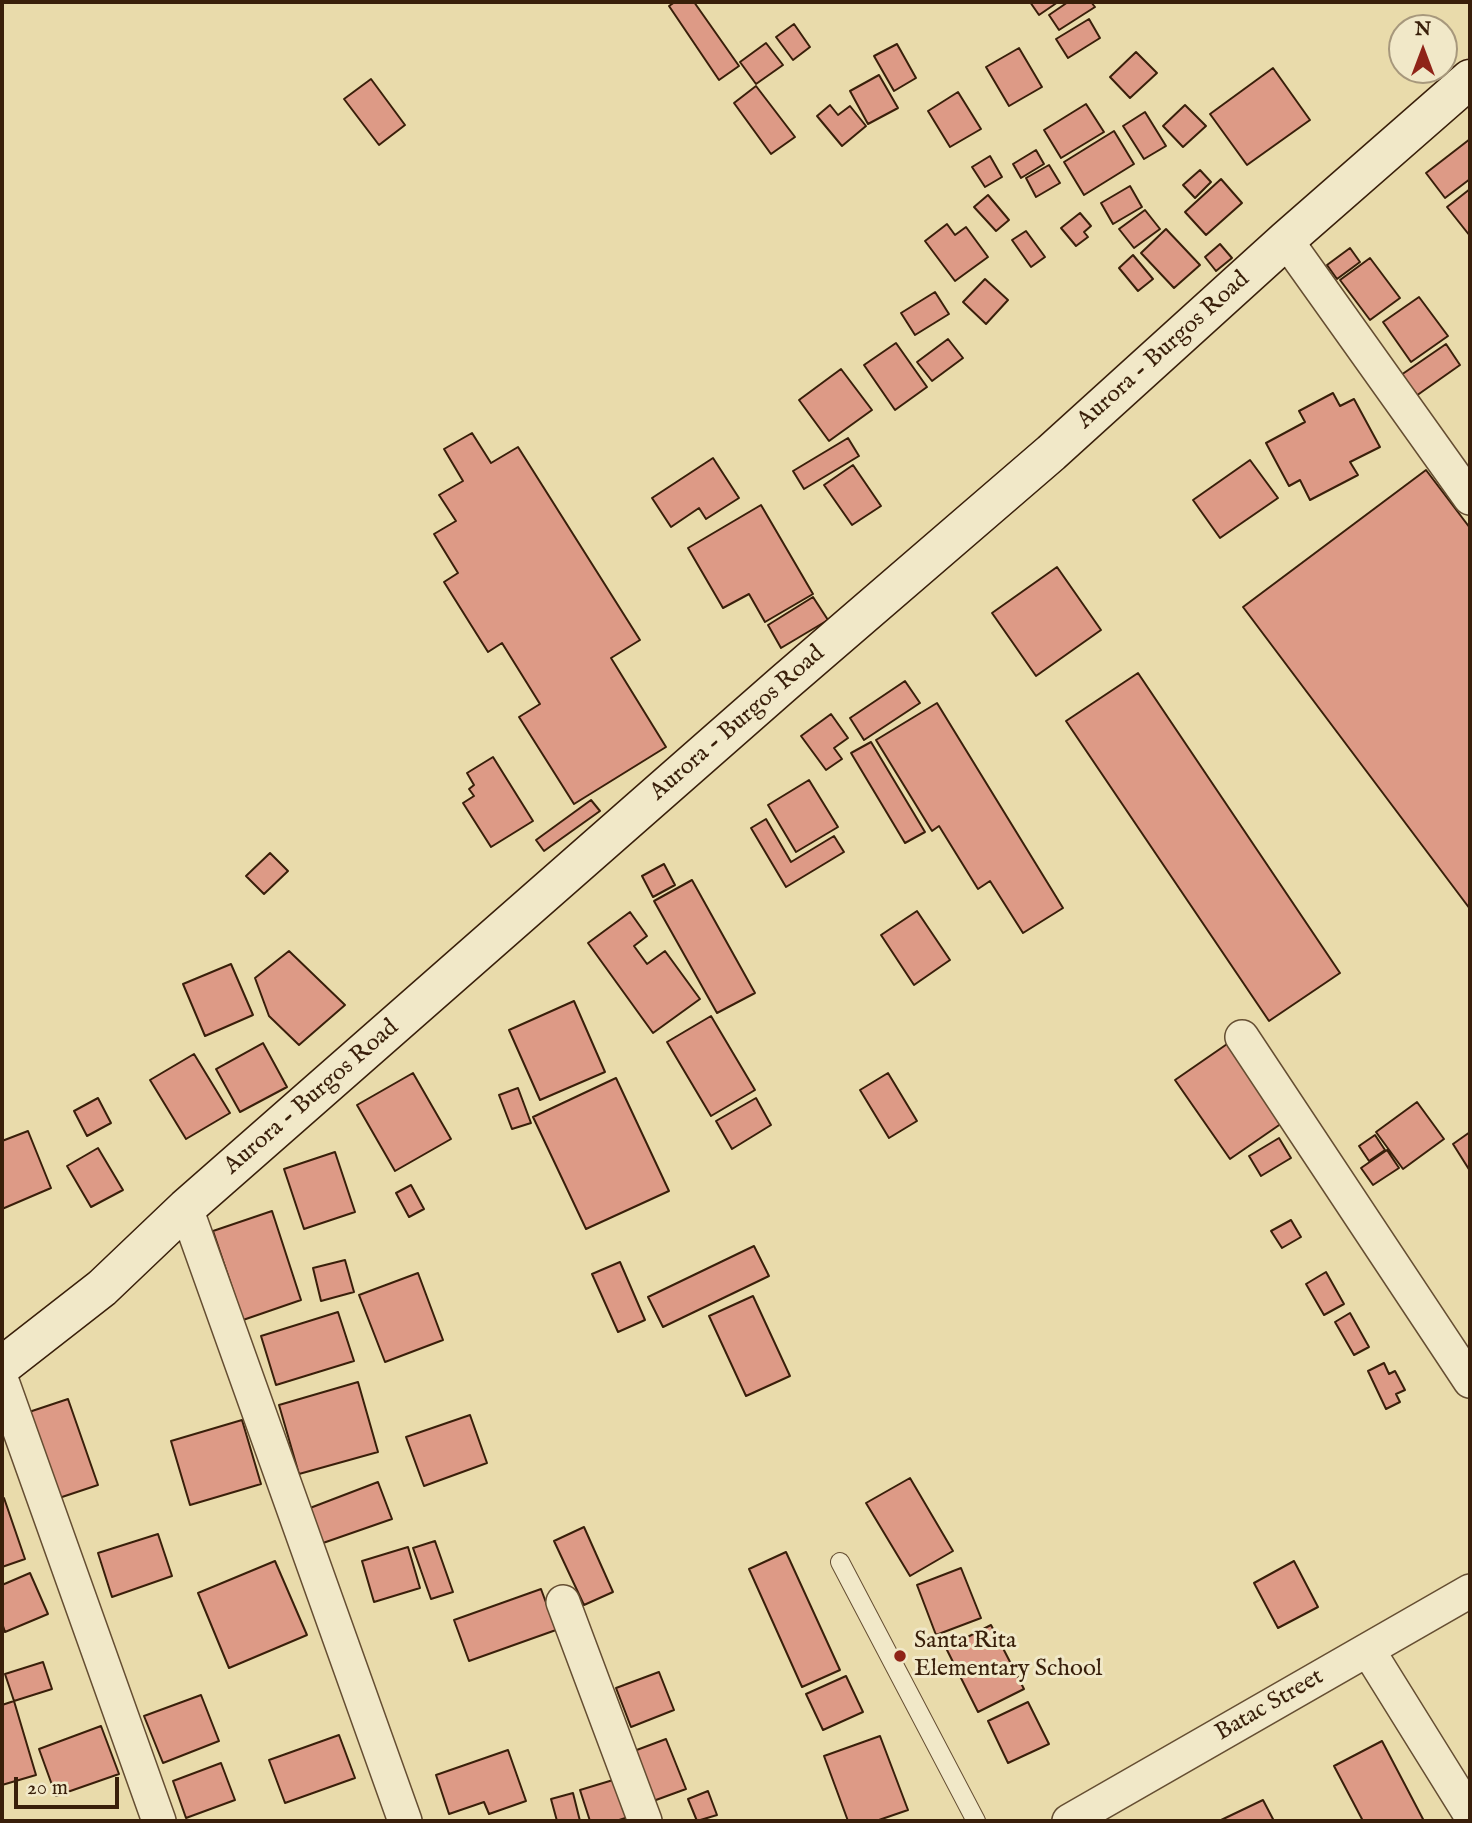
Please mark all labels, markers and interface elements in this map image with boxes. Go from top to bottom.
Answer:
north arrow [1388,14,1458,84]
text: N [1415,18,1431,42]
street label: Aurora - Burgos Road [1072,266,1256,436]
street label: Aurora - Burgos Road [645,640,831,808]
street label: Aurora - Burgos Road [219,1014,405,1182]
place label: Santa Rita Elementary School [914,1628,1102,1684]
marker: Santa Rita Elementary School [892,1648,908,1664]
street label: Batac Street [1211,1664,1329,1748]
scale bar [18,1764,122,1808]
text: 20 m [27,1775,68,1802]

